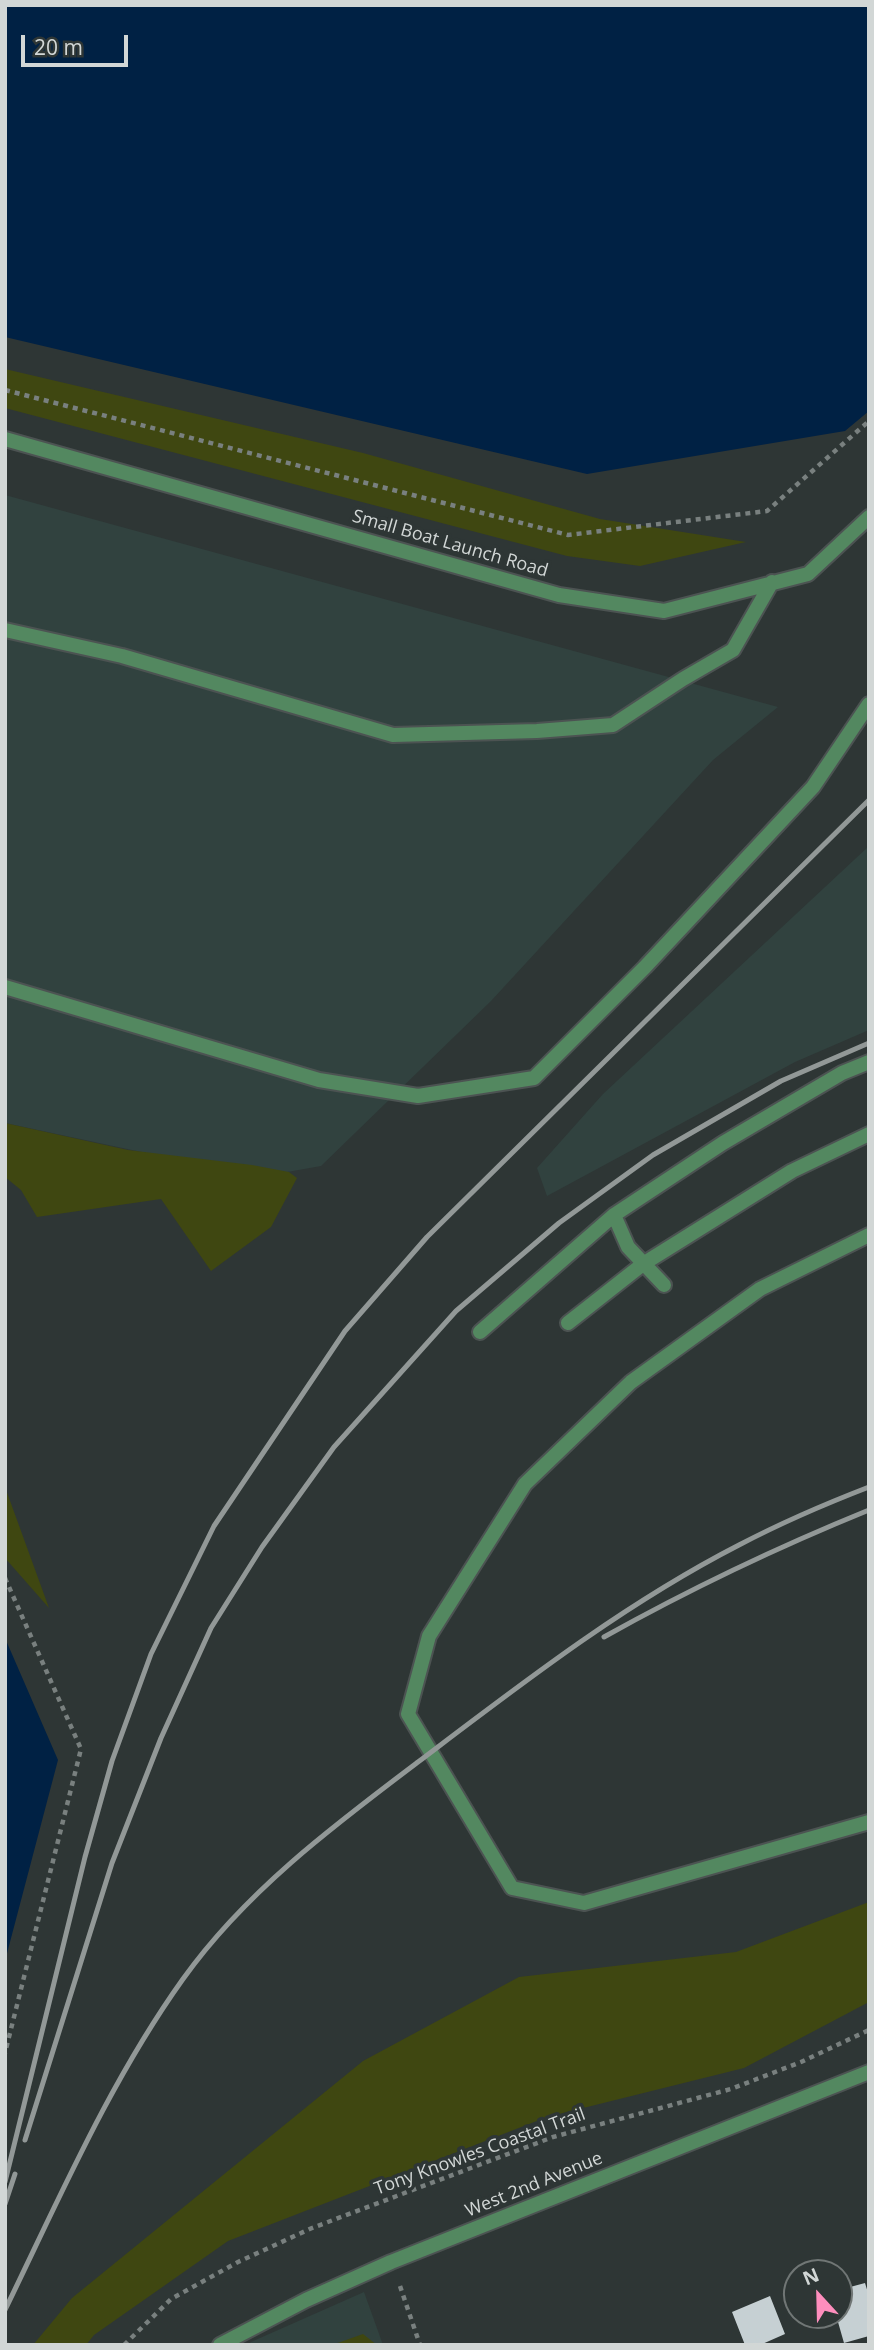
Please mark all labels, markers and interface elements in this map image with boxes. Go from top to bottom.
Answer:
scale bar [24,21,131,65]
text: 20 m [34,33,83,61]
street label: Small Boat Launch Road [350,506,550,582]
street label: Tony Knowles Coastal Trail [372,2104,588,2200]
street label: West 2nd Avenue [462,2148,606,2222]
north arrow [783,2259,853,2329]
text: N [799,2261,823,2291]

